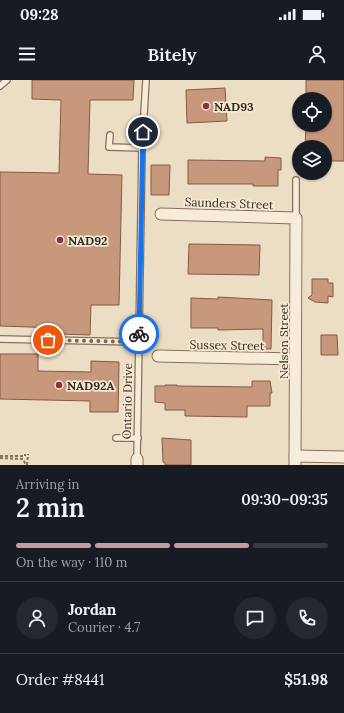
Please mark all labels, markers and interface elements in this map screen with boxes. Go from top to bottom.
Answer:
text: 09:28 [20,5,59,24]
icon: menu [16,43,38,65]
text: Bitely [147,43,197,66]
icon: person [306,43,328,65]
map controls [292,92,332,180]
button: locate [292,92,332,132]
place label: NAD93 [214,99,254,114]
marker: NAD93 [201,101,211,111]
pin [126,115,160,149]
icon: home [132,121,154,143]
button: layers [292,140,332,180]
street label: Saunders Street [184,194,274,212]
place label: NAD92 [68,233,108,248]
marker: NAD92 [55,235,65,245]
street label: Nelson Street [276,303,291,379]
courier [119,314,159,354]
pin [31,323,65,357]
icon: bike [128,323,150,345]
icon: bag [37,329,59,351]
street label: Sussex Street [189,337,265,353]
street label: Ontario Drive [119,362,135,439]
place label: NAD92A [67,378,115,393]
marker: NAD92A [54,380,64,390]
text: Arriving in [16,476,79,493]
text: 09:30–09:35 [241,490,328,509]
text: 2 min [16,491,85,524]
text: On the way · 110 m [16,554,127,571]
button: person [16,597,58,639]
button: chat [234,597,276,639]
button: phone [286,597,328,639]
text: Jordan [68,600,116,619]
text: Courier · 4.7 [68,619,140,636]
text: Order #8441 [16,670,104,689]
text: $51.98 [284,670,328,689]

